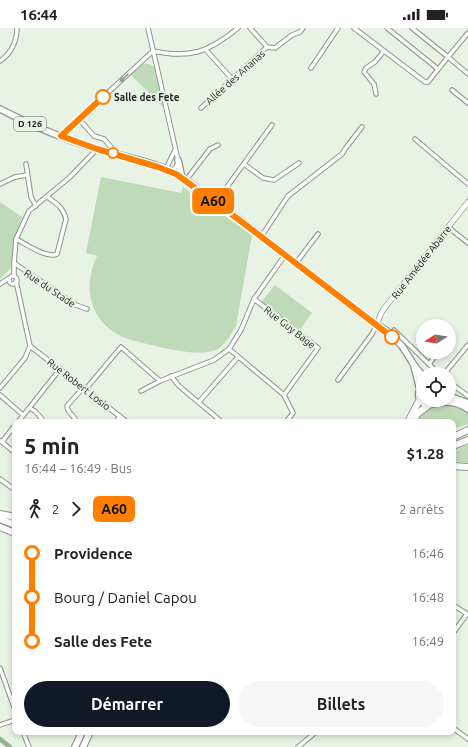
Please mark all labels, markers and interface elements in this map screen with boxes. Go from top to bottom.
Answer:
text: 16:44 [20,6,58,23]
street label: Allée des Ananas [204,48,267,107]
one-way arrow [119,73,129,82]
marker: Salle des Fete [95,89,111,105]
place label: Salle des Fete [114,92,180,103]
road number: D 126 [14,117,46,131]
unlabelled marker [107,147,119,159]
line badge: A60 [190,188,236,214]
text: A60 [200,193,226,209]
street label: Rue Amédée Abarre [389,223,453,301]
street label: Rue du Stade [22,267,77,310]
street label: Rue Guy Bage [262,304,317,351]
north arrow [416,319,456,359]
map controls [416,319,456,407]
unlabelled marker [384,329,400,345]
street label: Rue Robert Losio [45,356,112,412]
button: locate [416,367,456,407]
text: 5 min [24,433,80,458]
text: $1.28 [406,445,444,462]
text: 16:44 – 16:49 · Bus [24,461,132,475]
icon: walk [24,498,46,520]
icon: forward [65,498,87,520]
text: A60 [101,501,127,517]
text: 2 [52,502,59,516]
text: 2 arrêts [399,502,444,516]
text: Providence [54,545,133,562]
text: 16:46 [411,546,444,560]
text: Bourg / Daniel Capou [54,589,197,606]
text: 16:48 [411,590,444,604]
text: Salle des Fete [54,633,152,650]
text: 16:49 [411,634,444,648]
button: Démarrer [24,681,230,727]
button: Billets [238,681,444,727]

